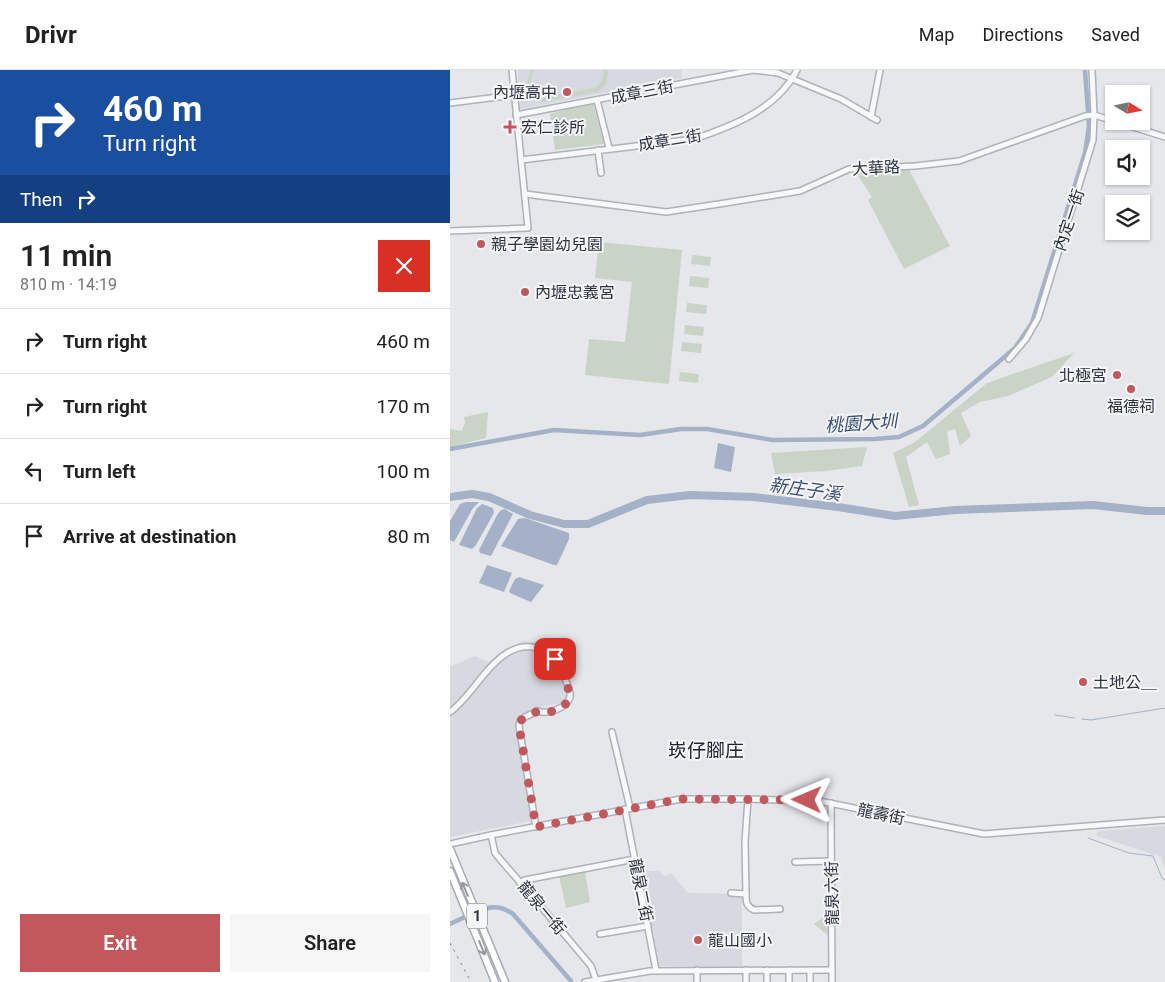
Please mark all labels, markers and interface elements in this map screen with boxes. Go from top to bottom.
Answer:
text: Drivr [25,21,77,49]
text: Map [919,24,954,45]
text: Directions [982,24,1063,45]
text: Saved [1091,24,1140,45]
street label: 成章三街 [609,77,675,107]
place label: 內壢高中 [493,83,557,102]
north arrow [1105,85,1150,130]
map controls [1105,85,1150,240]
marker: 內壢高中 [561,86,573,98]
text: 460 m [103,89,202,130]
icon: right [20,90,85,155]
place label: 宏仁診所 [521,118,585,137]
marker: 宏仁診所 [503,120,517,134]
street label: 成章二街 [637,126,703,154]
text: Turn right [103,131,197,156]
button: sound [1105,140,1150,185]
street label: 大華路 [852,157,900,179]
icon: right [72,185,100,213]
street label: 內定一街 [1050,187,1088,253]
text: Then [20,188,62,211]
button: layers [1105,195,1150,240]
place label: 親子學園幼兒園 [491,235,603,254]
text: 11 min [20,238,112,273]
marker: 親子學園幼兒園 [475,238,487,250]
button: close [378,240,430,292]
text: 810 m · 14:19 [20,275,117,294]
place label: 內壢忠義宮 [535,283,615,302]
marker: 內壢忠義宮 [519,286,531,298]
icon: right [20,327,48,355]
text: Turn right [63,330,147,353]
text: 460 m [377,330,430,353]
place label: 北極宮 [1059,366,1107,385]
marker: 北極宮 [1111,369,1123,381]
marker: 福德祠 [1125,383,1137,395]
icon: right [20,392,48,420]
text: Turn right [63,395,147,418]
text: 170 m [377,395,430,418]
place label: 福德祠 [1107,397,1155,416]
water label: 桃園大圳 [824,410,901,436]
icon: left [20,457,48,485]
text: Turn left [63,460,136,483]
text: 100 m [377,460,430,483]
water label: 新庄子溪 [768,474,845,505]
icon: arrive [20,522,48,550]
text: Arrive at destination [63,525,236,548]
text: 80 m [387,525,430,548]
pin [534,638,576,680]
icon: arrive [541,645,569,673]
place label: 土地公＿ [1093,673,1157,692]
marker: 土地公＿ [1077,676,1089,688]
district label: 崁仔腳庄 [668,739,744,762]
position arrow [780,773,832,825]
street label: 龍壽街 [856,800,906,828]
street label: 龍泉二街 [626,857,656,923]
street label: 龍泉六街 [822,861,842,925]
street label: 龍泉一街 [514,877,570,939]
one-way arrow [460,882,470,897]
road number: 1 [467,904,487,928]
button: Exit [20,914,220,972]
button: Share [230,914,430,972]
place label: 龍山國小 [708,931,772,950]
marker: 龍山國小 [692,934,704,946]
one-way arrow [478,941,487,956]

